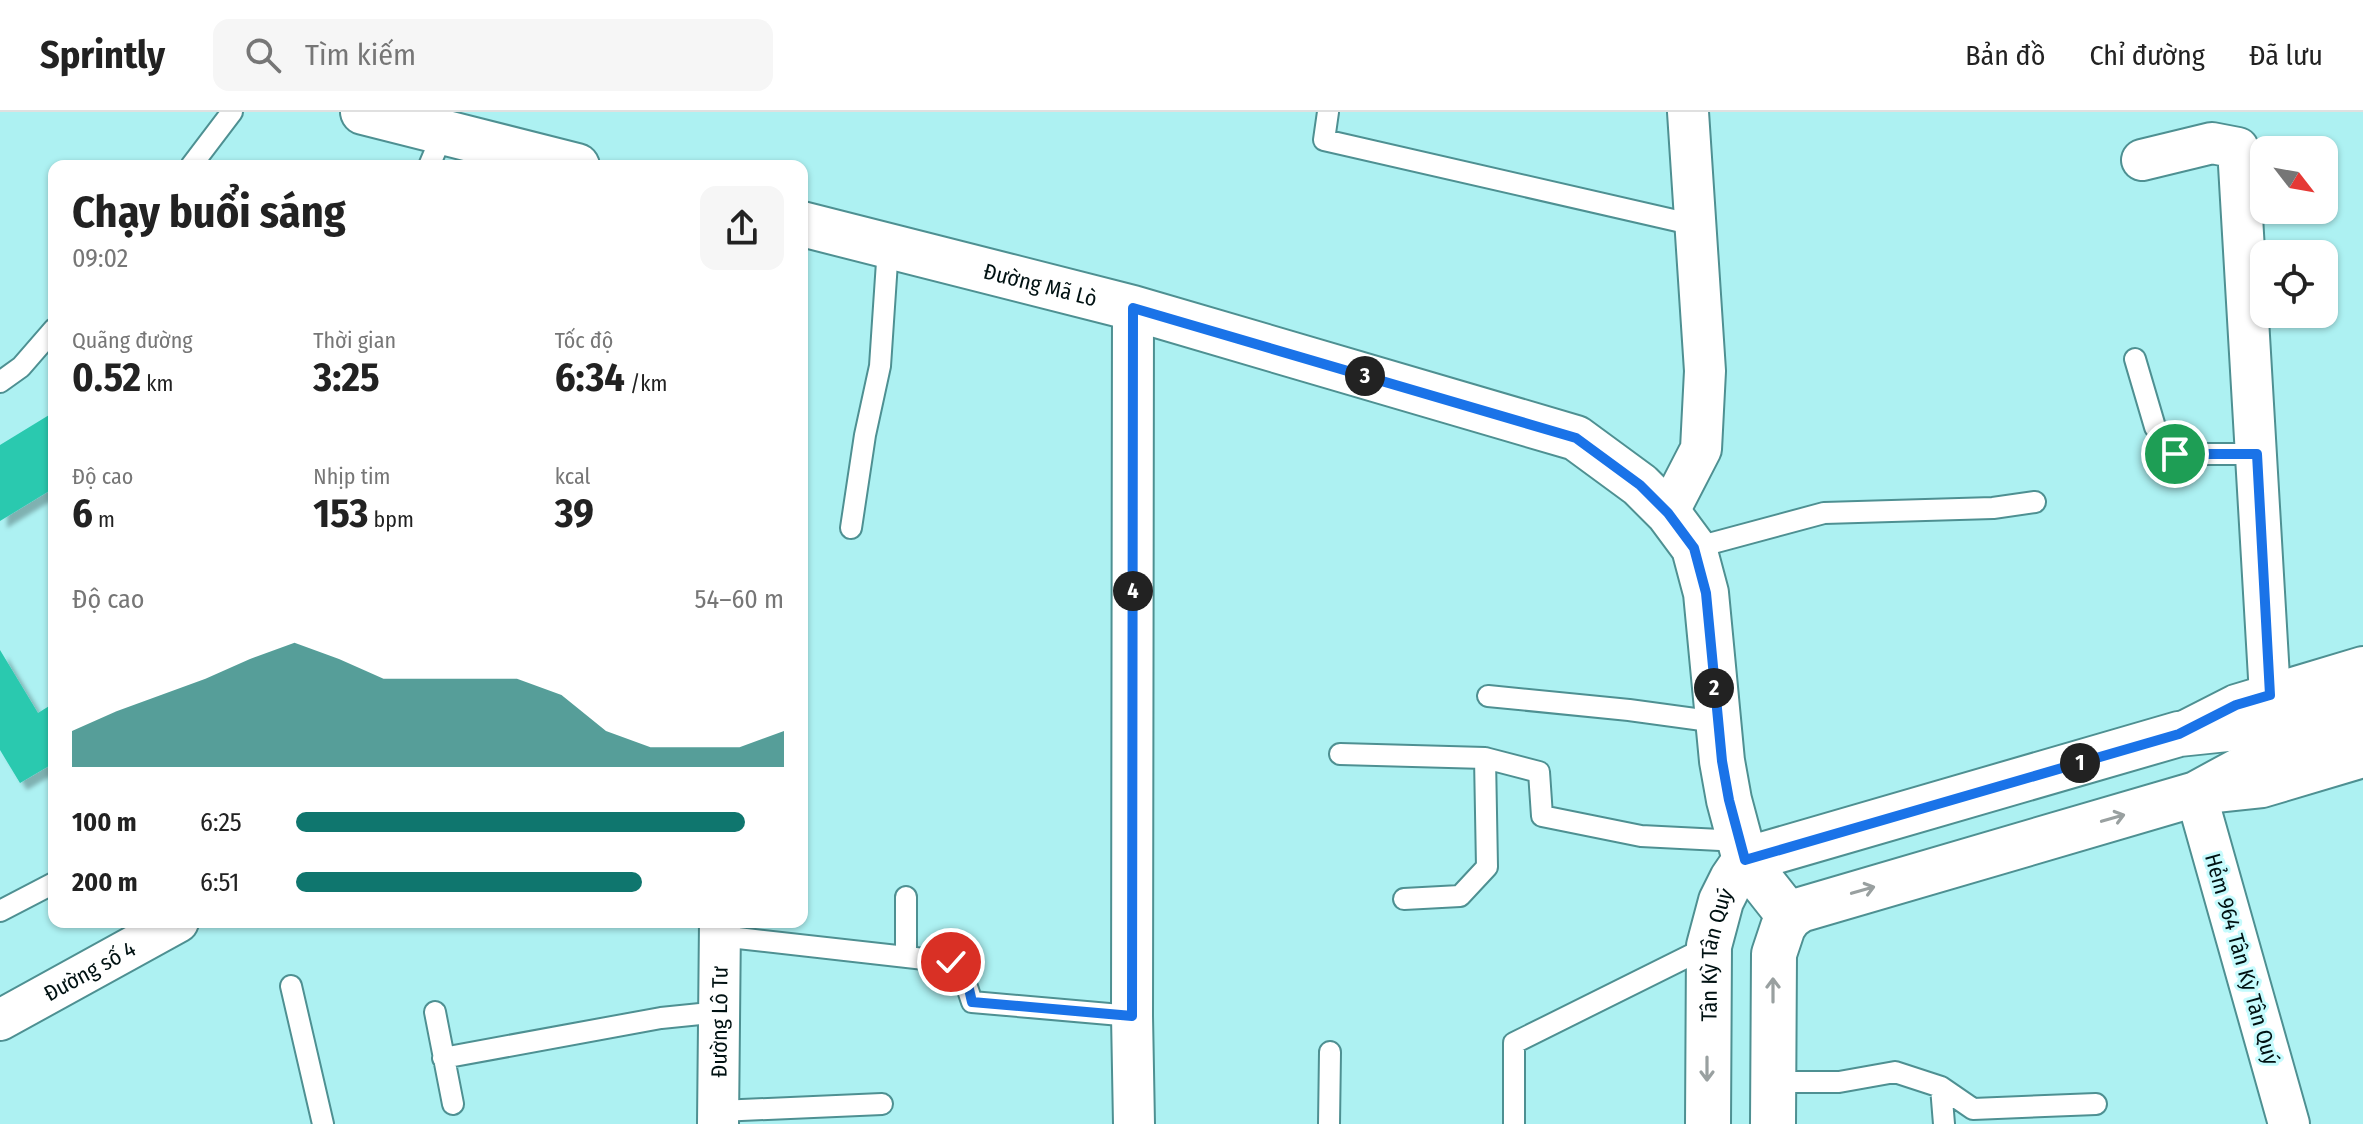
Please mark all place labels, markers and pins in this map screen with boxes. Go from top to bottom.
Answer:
pin: 3 [1345,356,1385,396]
pin [2141,420,2209,488]
pin: 4 [1113,571,1153,611]
pin: 2 [1694,668,1734,708]
pin: 1 [2060,743,2100,783]
pin [917,928,985,996]

